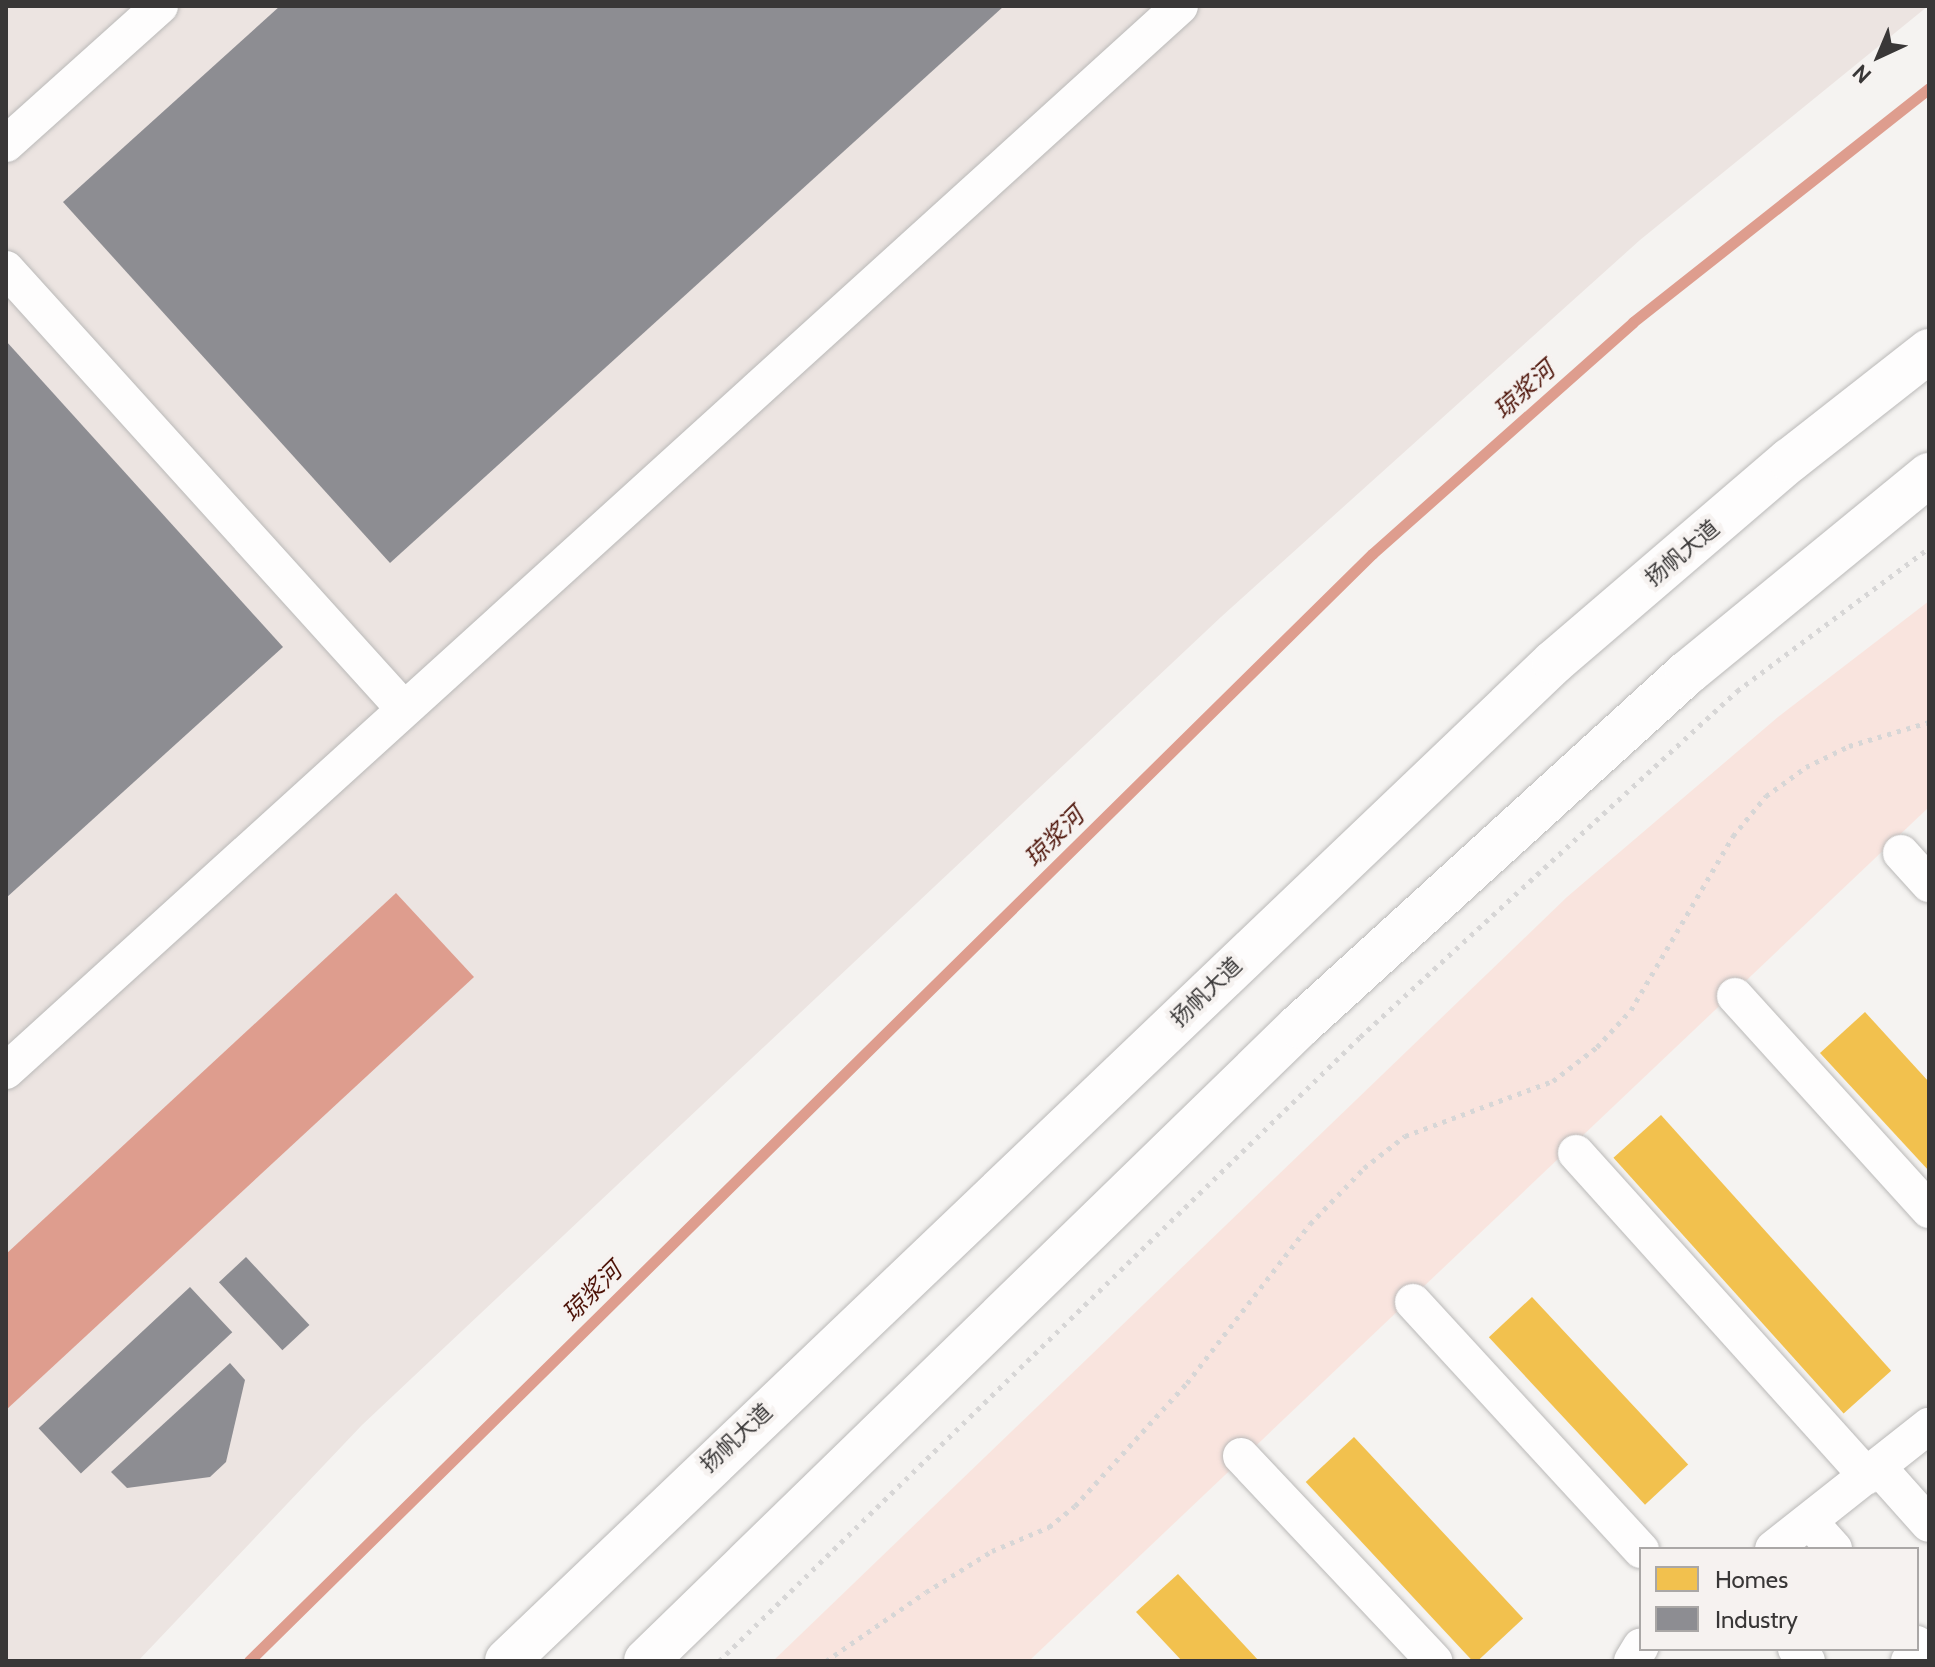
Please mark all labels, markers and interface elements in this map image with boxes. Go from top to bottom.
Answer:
north arrow [1839,16,1919,96]
text: N [1847,59,1877,89]
water label: 琼浆河 [1488,355,1560,425]
street label: 扬帆大道 [1640,515,1724,591]
water label: 琼浆河 [1018,801,1090,873]
street label: 扬帆大道 [1165,952,1247,1032]
water label: 琼浆河 [556,1256,628,1328]
street label: 扬帆大道 [695,1398,777,1478]
legend [1639,1547,1919,1651]
text: Homes [1715,1565,1788,1594]
text: Industry [1715,1605,1798,1634]

